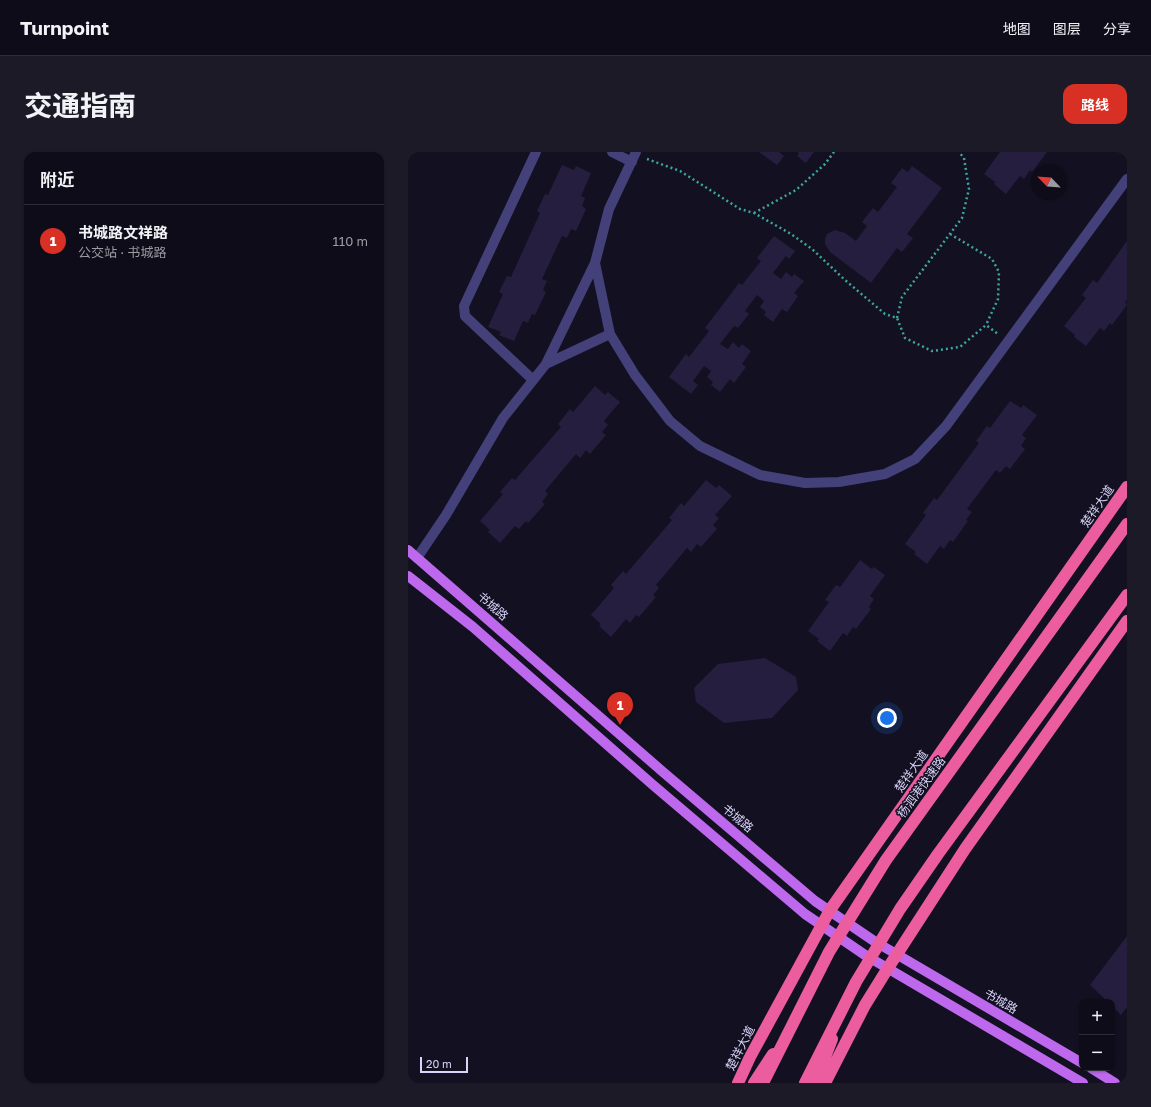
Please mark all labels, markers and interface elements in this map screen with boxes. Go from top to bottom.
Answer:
text: Turnpoint [20,16,109,39]
text: 地图 [1003,20,1031,37]
text: 图层 [1053,20,1081,37]
text: 分享 [1103,20,1131,37]
button: 路线 [1063,84,1127,124]
text: 交通指南 [24,89,136,122]
north arrow [1031,164,1067,200]
text: 附近 [40,169,74,190]
text: 书城路文祥路 [78,223,168,241]
text: 1 [50,233,56,249]
text: 110 m [333,233,368,249]
text: 公交站 · 书城路 [78,244,166,260]
street label: 楚祥大道 [1077,482,1117,530]
street label: 书城路 [474,589,512,623]
pin: 1 [607,692,633,725]
your location [877,708,897,728]
street label: 楚祥大道 [891,747,931,795]
street label: 杨泗港快速路 [894,753,948,821]
street label: 书城路 [719,801,757,835]
street label: 书城路 [982,986,1020,1016]
map controls [1079,999,1115,1071]
button: + [1079,999,1115,1035]
street label: 楚祥大道 [722,1023,758,1073]
button: − [1079,1035,1115,1071]
scale bar [420,1055,468,1074]
text: 20 m [426,1057,452,1070]

